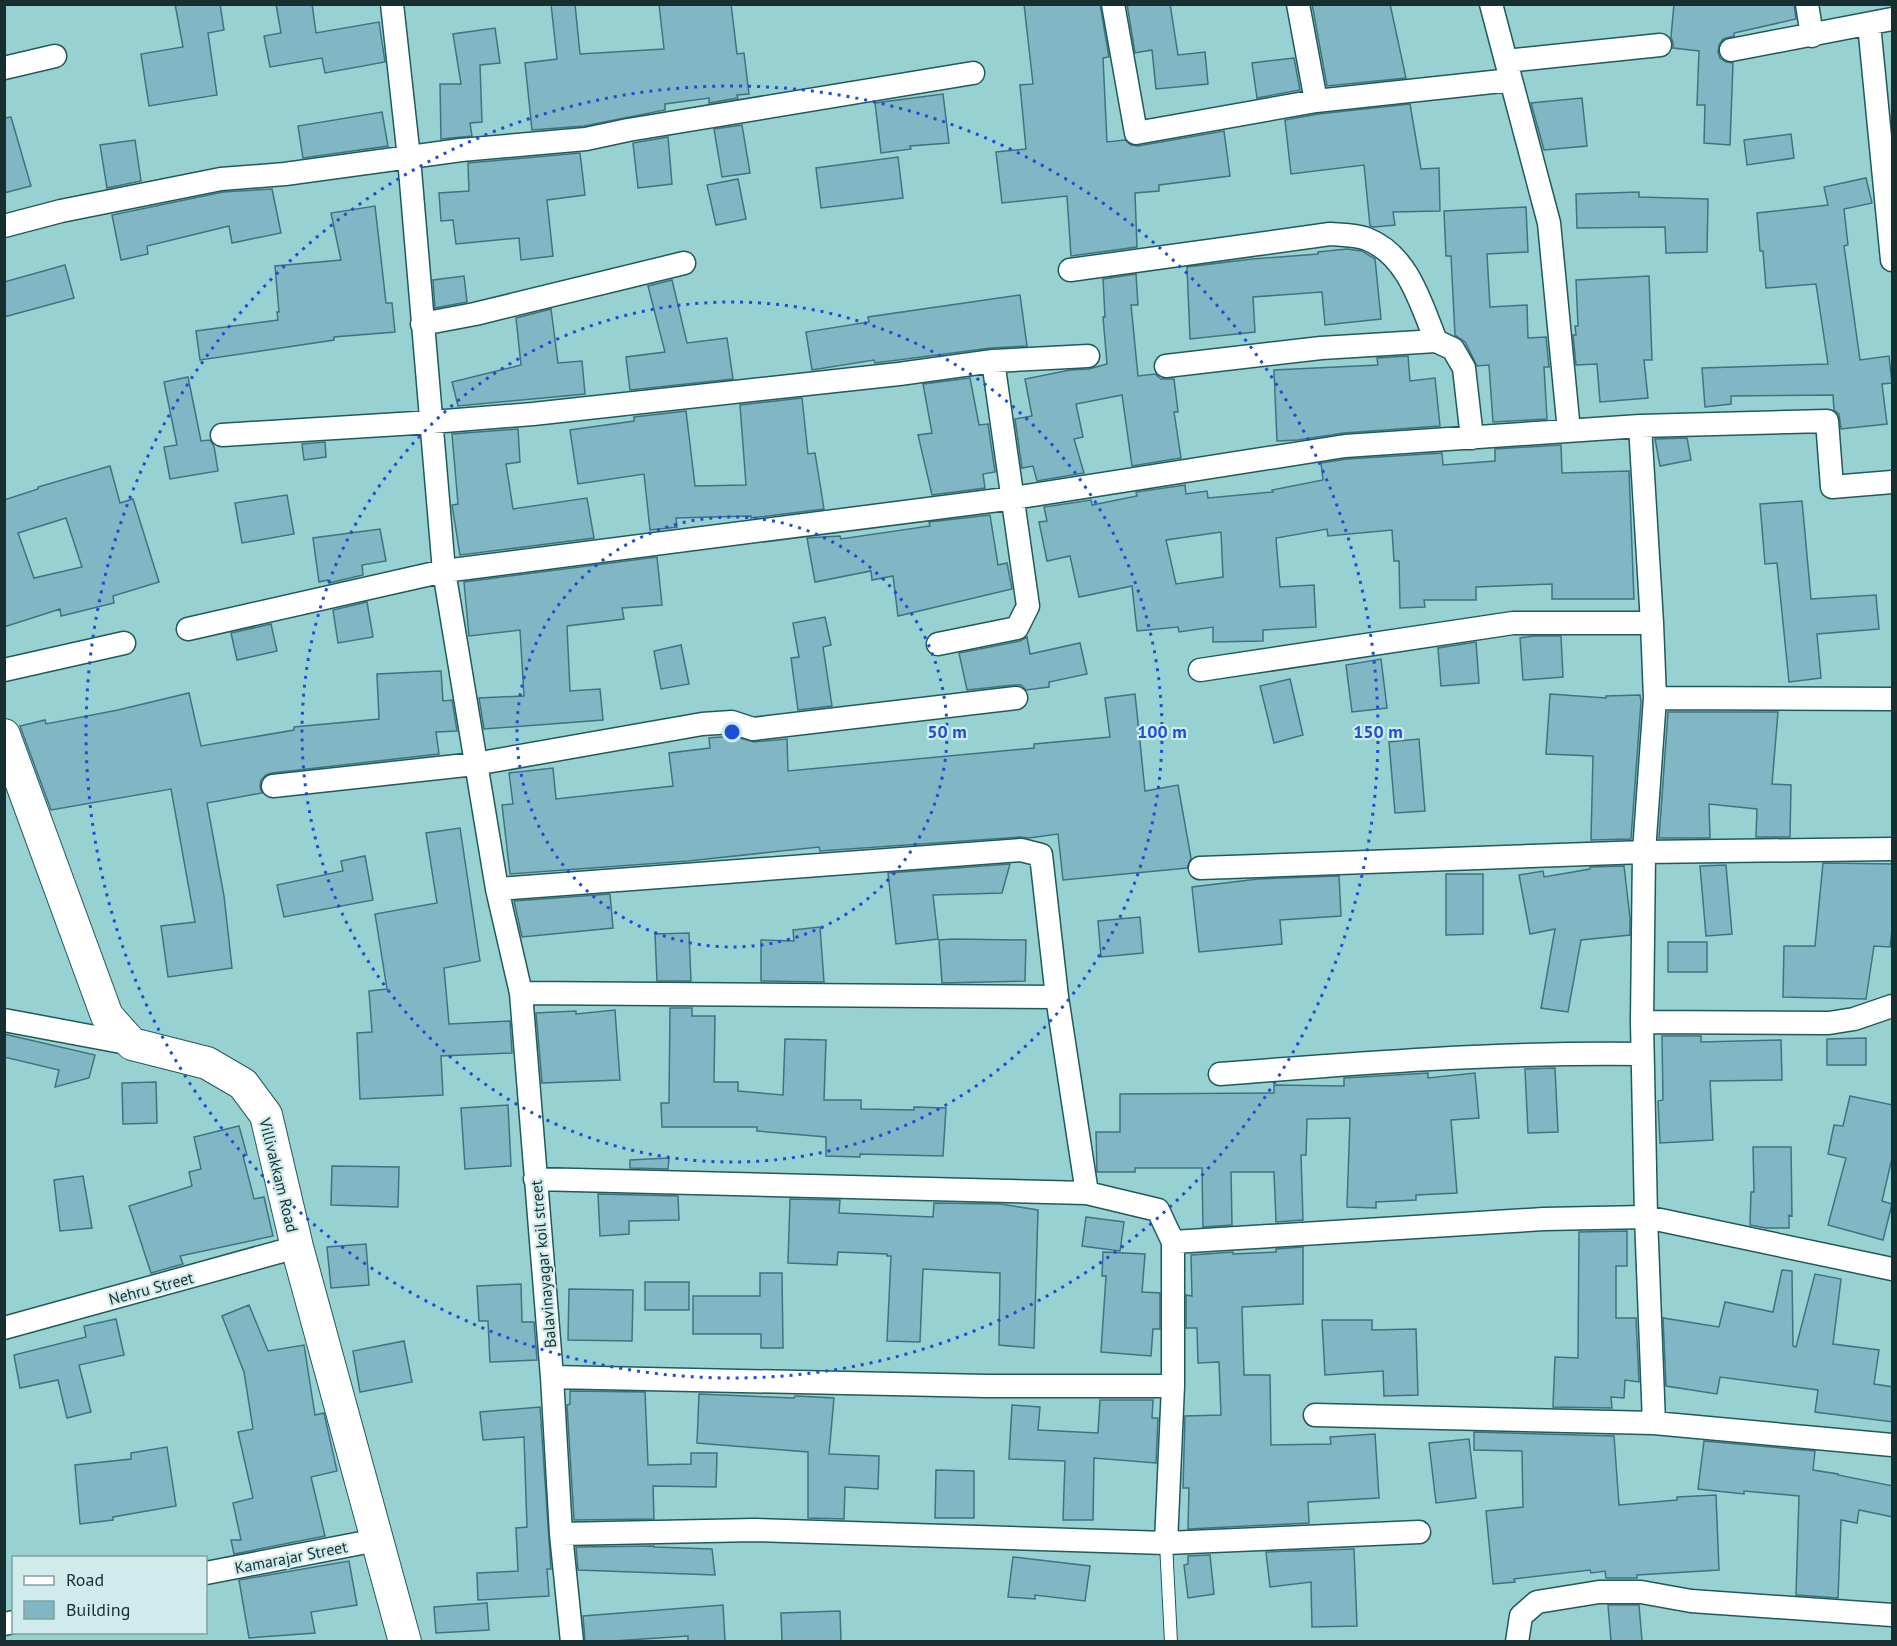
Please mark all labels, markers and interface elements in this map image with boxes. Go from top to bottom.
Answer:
text: 50 m [927,720,967,743]
text: 100 m [1137,720,1187,743]
text: 150 m [1353,720,1403,743]
centre of rings [722,722,742,742]
street label: Villivakkam Road [255,1115,303,1234]
street label: Balavinayagar koil street [526,1179,560,1349]
street label: Nehru Street [106,1267,196,1309]
street label: Kamarajar Street [233,1536,350,1578]
legend [12,1556,207,1634]
text: Road [66,1568,104,1591]
text: Building [66,1598,130,1621]

